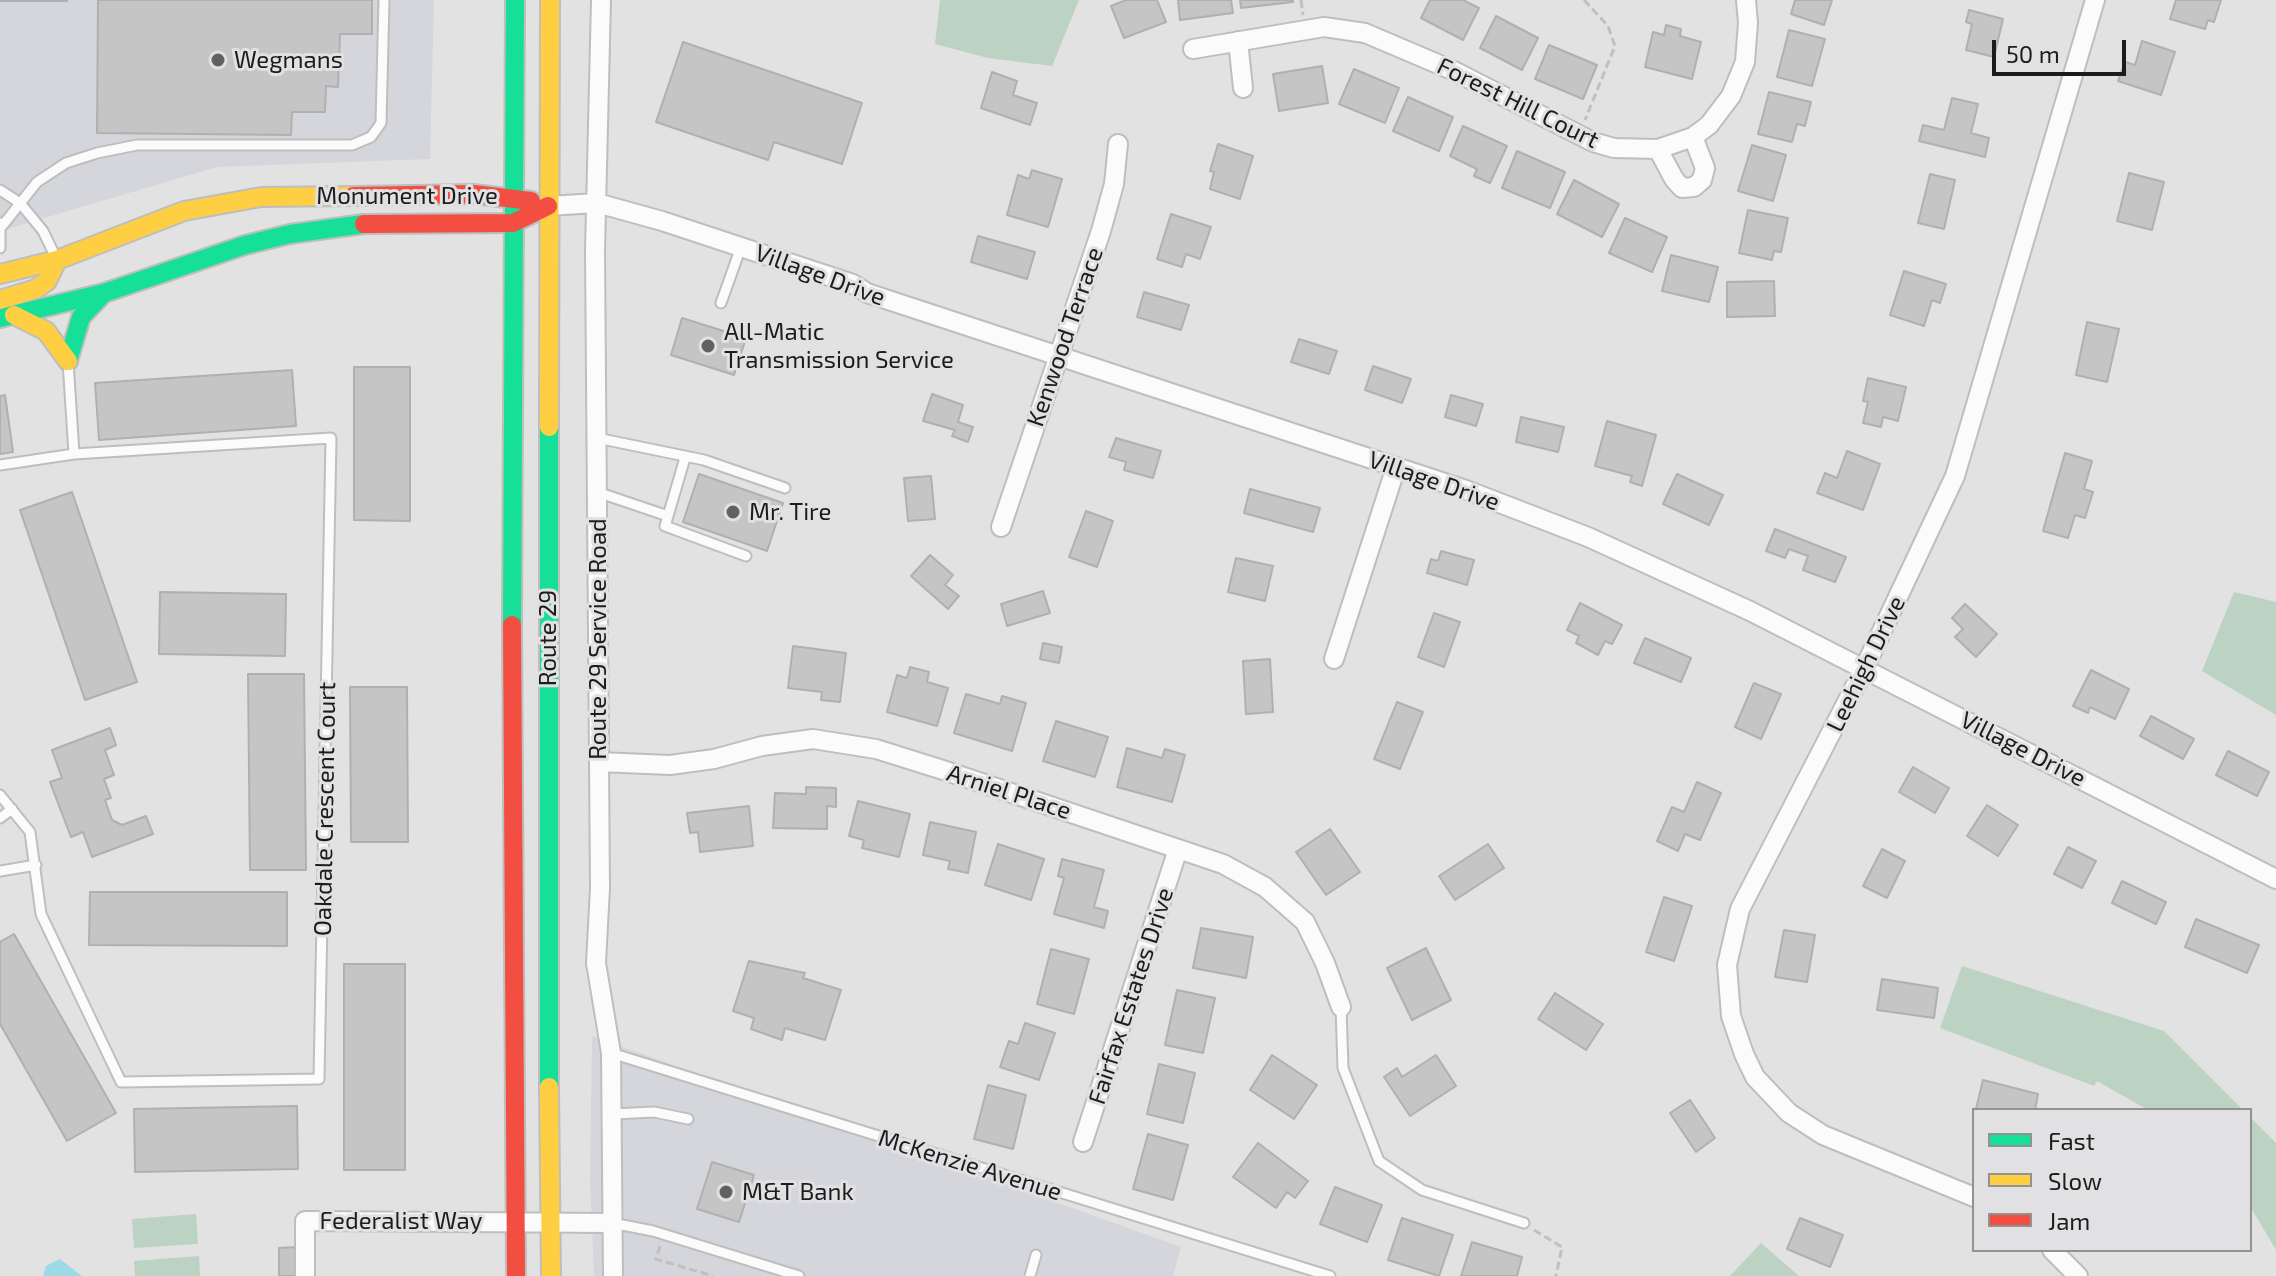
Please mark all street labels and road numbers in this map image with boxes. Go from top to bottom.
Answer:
street label: Forest Hill Court [1432,51,1604,155]
street label: Monument Drive [316,182,498,210]
street label: Village Drive [751,238,889,312]
street label: Kenwood Terrace [1021,244,1109,430]
street label: Village Drive [1365,445,1503,517]
street label: Route 29 Service Road [584,518,612,760]
street label: Route 29 [534,590,562,686]
street label: Leehigh Drive [1821,591,1911,737]
street label: Oakdale Crescent Court [308,682,342,936]
street label: Village Drive [1956,705,2090,793]
street label: Arniel Place [943,758,1075,826]
street label: Fairfax Estates Drive [1082,884,1180,1108]
street label: McKenzie Avenue [875,1123,1065,1207]
street label: Federalist Way [320,1207,482,1235]

